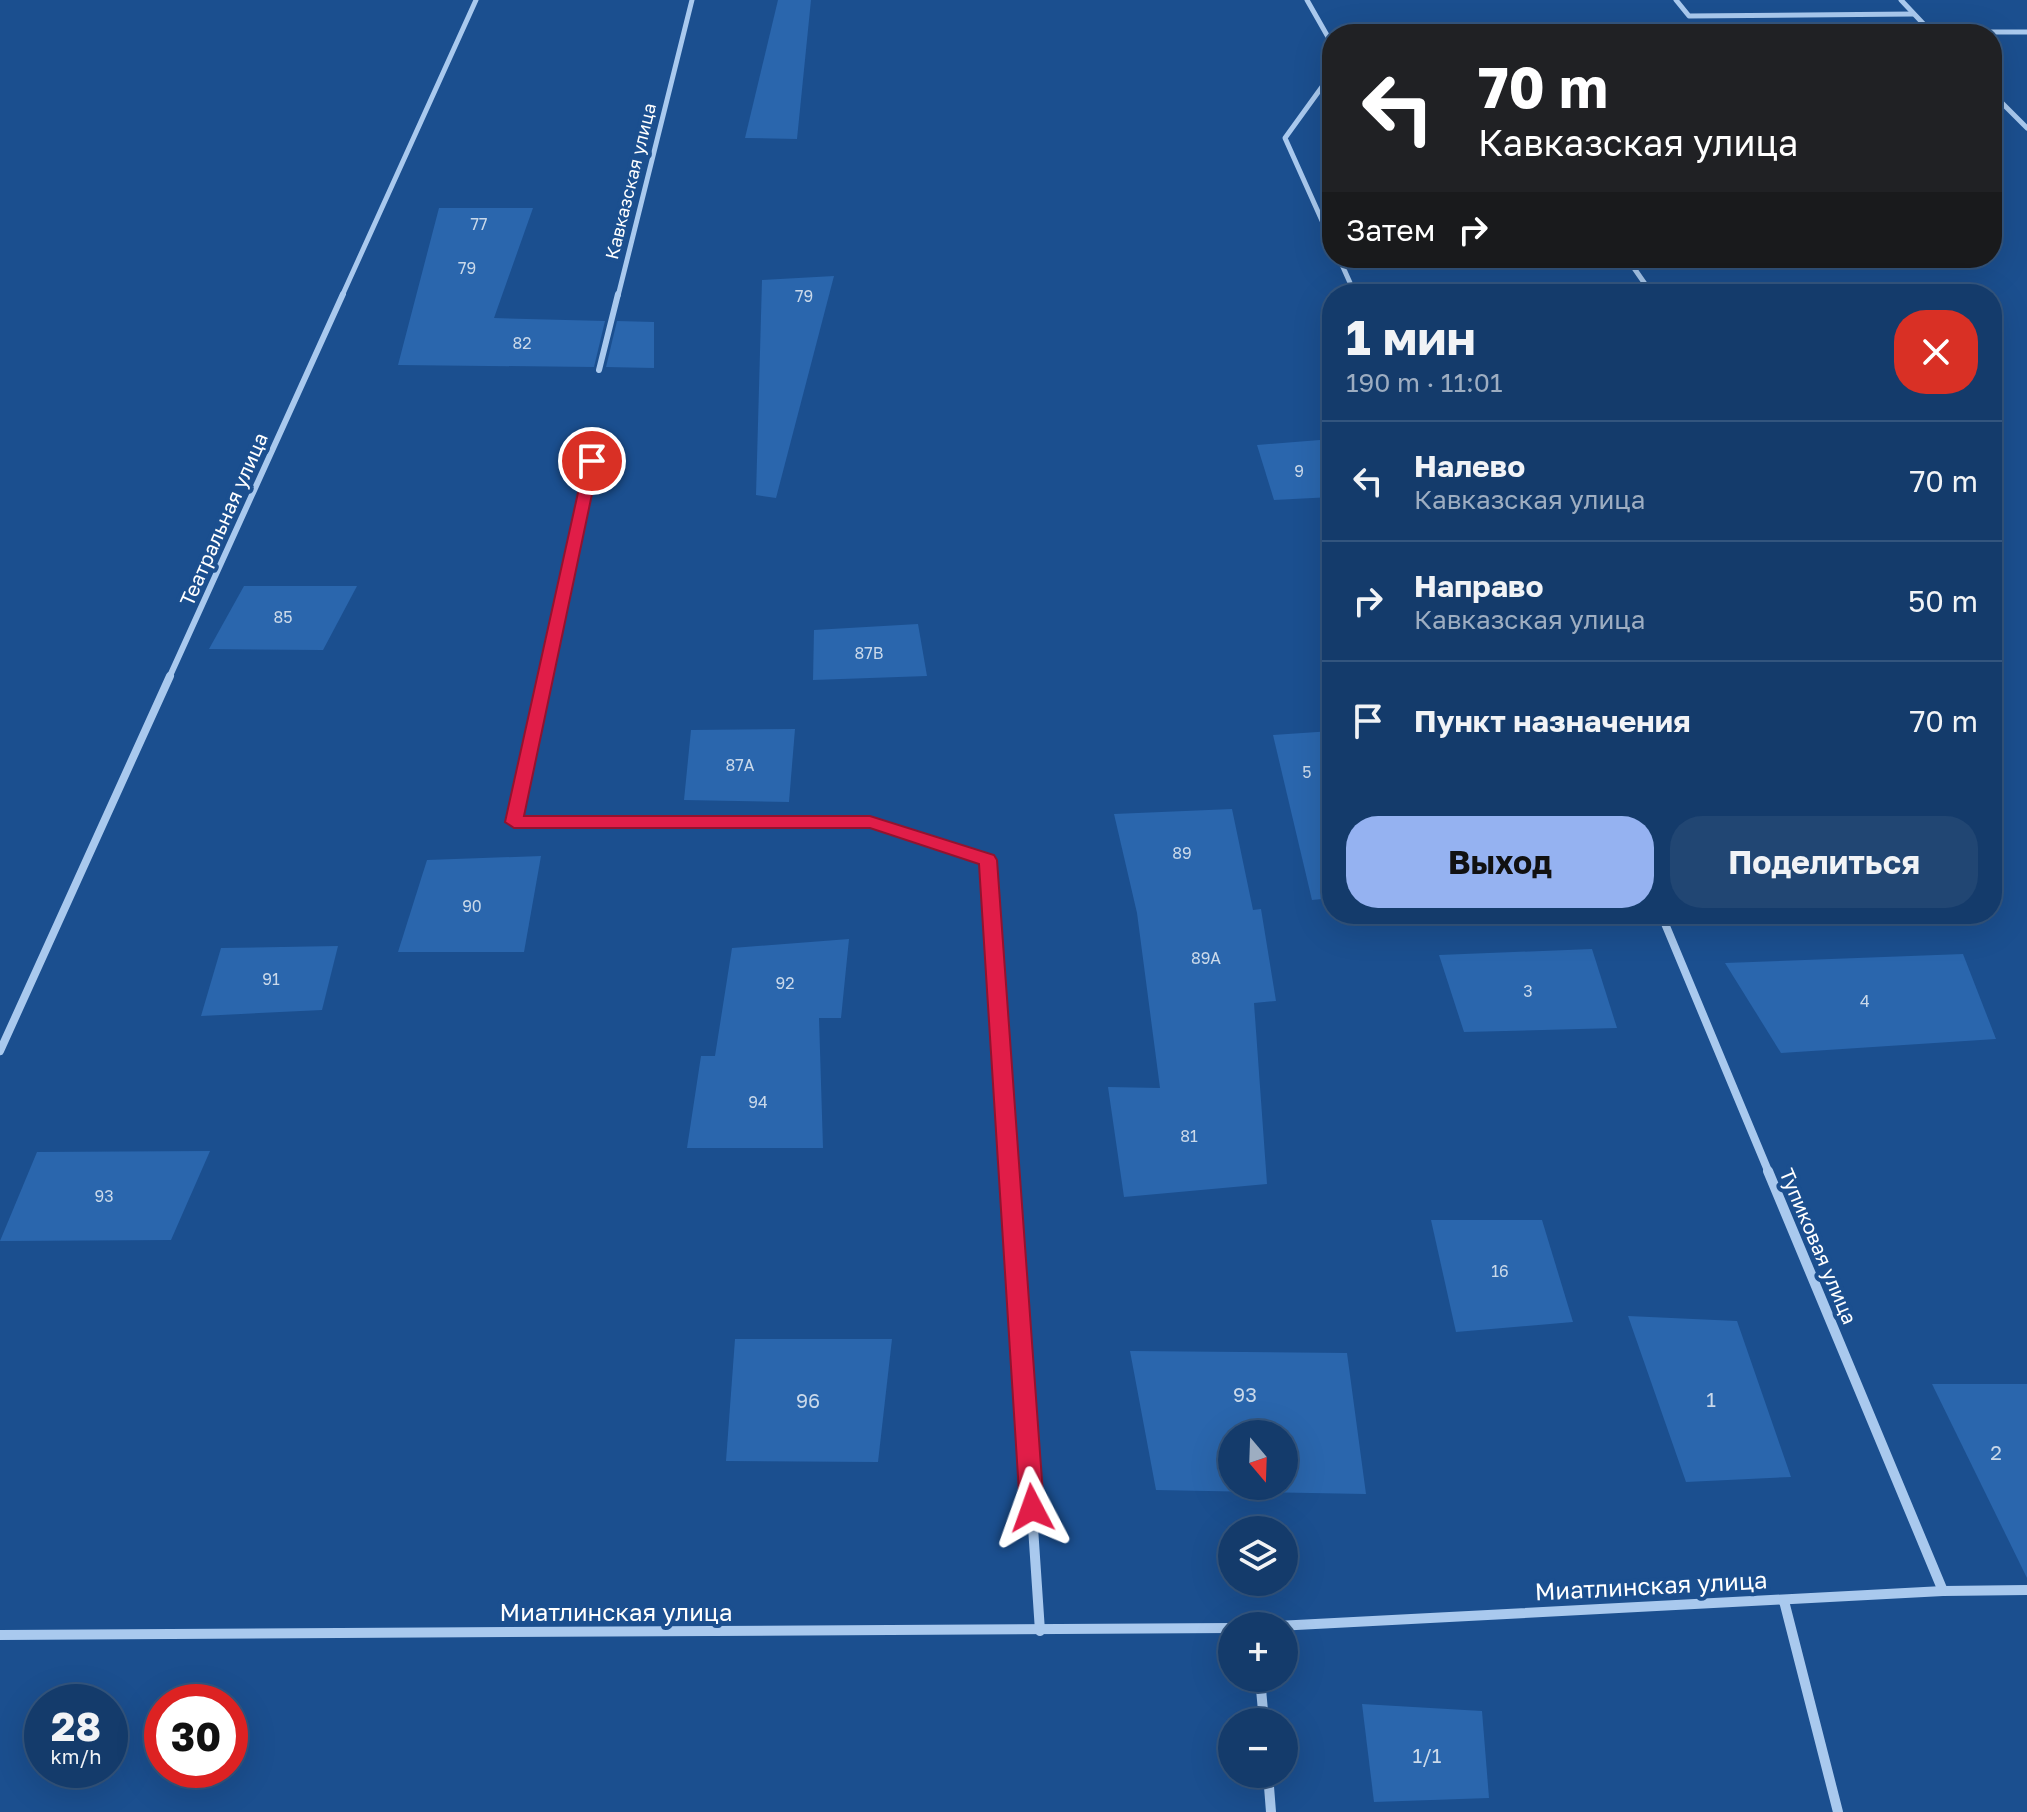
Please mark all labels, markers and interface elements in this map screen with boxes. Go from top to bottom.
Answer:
text: 70 m [1478,53,1608,120]
icon: left [1346,56,1450,160]
street label: Кавказская улица [600,101,660,261]
text: Кавказская улица [1478,121,1798,164]
icon: right [1451,208,1495,252]
text: Затем [1346,212,1435,248]
house number: 77 [471,214,487,234]
house number: 79 [458,258,476,278]
house number: 79 [795,286,813,306]
text: 1 мин [1346,308,1476,366]
button: close [1894,310,1978,394]
house number: 82 [512,333,532,353]
text: 190 m · 11:01 [1346,367,1503,398]
pin [558,427,626,495]
street label: Театральная улица [174,429,272,609]
icon: arrive [570,439,614,483]
text: Налево [1414,448,1525,484]
icon: left [1346,459,1390,503]
house number: 9 [1294,461,1304,481]
text: 70 m [1909,463,1978,499]
text: Кавказская улица [1414,484,1645,515]
text: Направо [1414,568,1543,604]
icon: right [1346,579,1390,623]
text: 50 m [1908,583,1978,619]
text: Кавказская улица [1414,604,1645,635]
house number: 85 [273,607,293,627]
house number: 87В [855,643,883,663]
icon: arrive [1346,699,1390,743]
text: Пункт назначения [1414,703,1691,739]
text: 70 m [1909,703,1978,739]
house number: 87А [726,755,755,775]
house number: 5 [1302,762,1312,782]
button: Выход [1346,816,1654,908]
button: Поделиться [1670,816,1978,908]
house number: 89 [1172,843,1192,863]
house number: 90 [462,896,482,916]
house number: 89А [1191,948,1221,968]
house number: 91 [262,969,280,989]
house number: 92 [776,973,794,993]
house number: 3 [1523,981,1533,1001]
house number: 4 [1860,991,1870,1011]
house number: 94 [748,1092,768,1112]
house number: 81 [1180,1126,1198,1146]
street label: Тупиковая улица [1775,1164,1863,1328]
house number: 93 [94,1186,114,1206]
house number: 16 [1491,1261,1509,1281]
house number: 93 [1233,1382,1257,1406]
house number: 1 [1706,1387,1716,1411]
house number: 96 [796,1388,820,1412]
north arrow [1218,1420,1298,1500]
map controls [1218,1420,1298,1788]
house number: 2 [1990,1440,2002,1464]
position arrow [990,1466,1074,1550]
button: layers [1218,1516,1298,1596]
street label: Миатлинская улица [1534,1564,1768,1606]
street label: Миатлинская улица [500,1597,732,1626]
button: + [1218,1612,1298,1692]
speed limit sign: 30 [144,1684,248,1788]
text: 28 [51,1702,101,1750]
button: − [1218,1708,1298,1788]
house number: 1/1 [1413,1743,1442,1767]
text: km/h [51,1744,101,1768]

